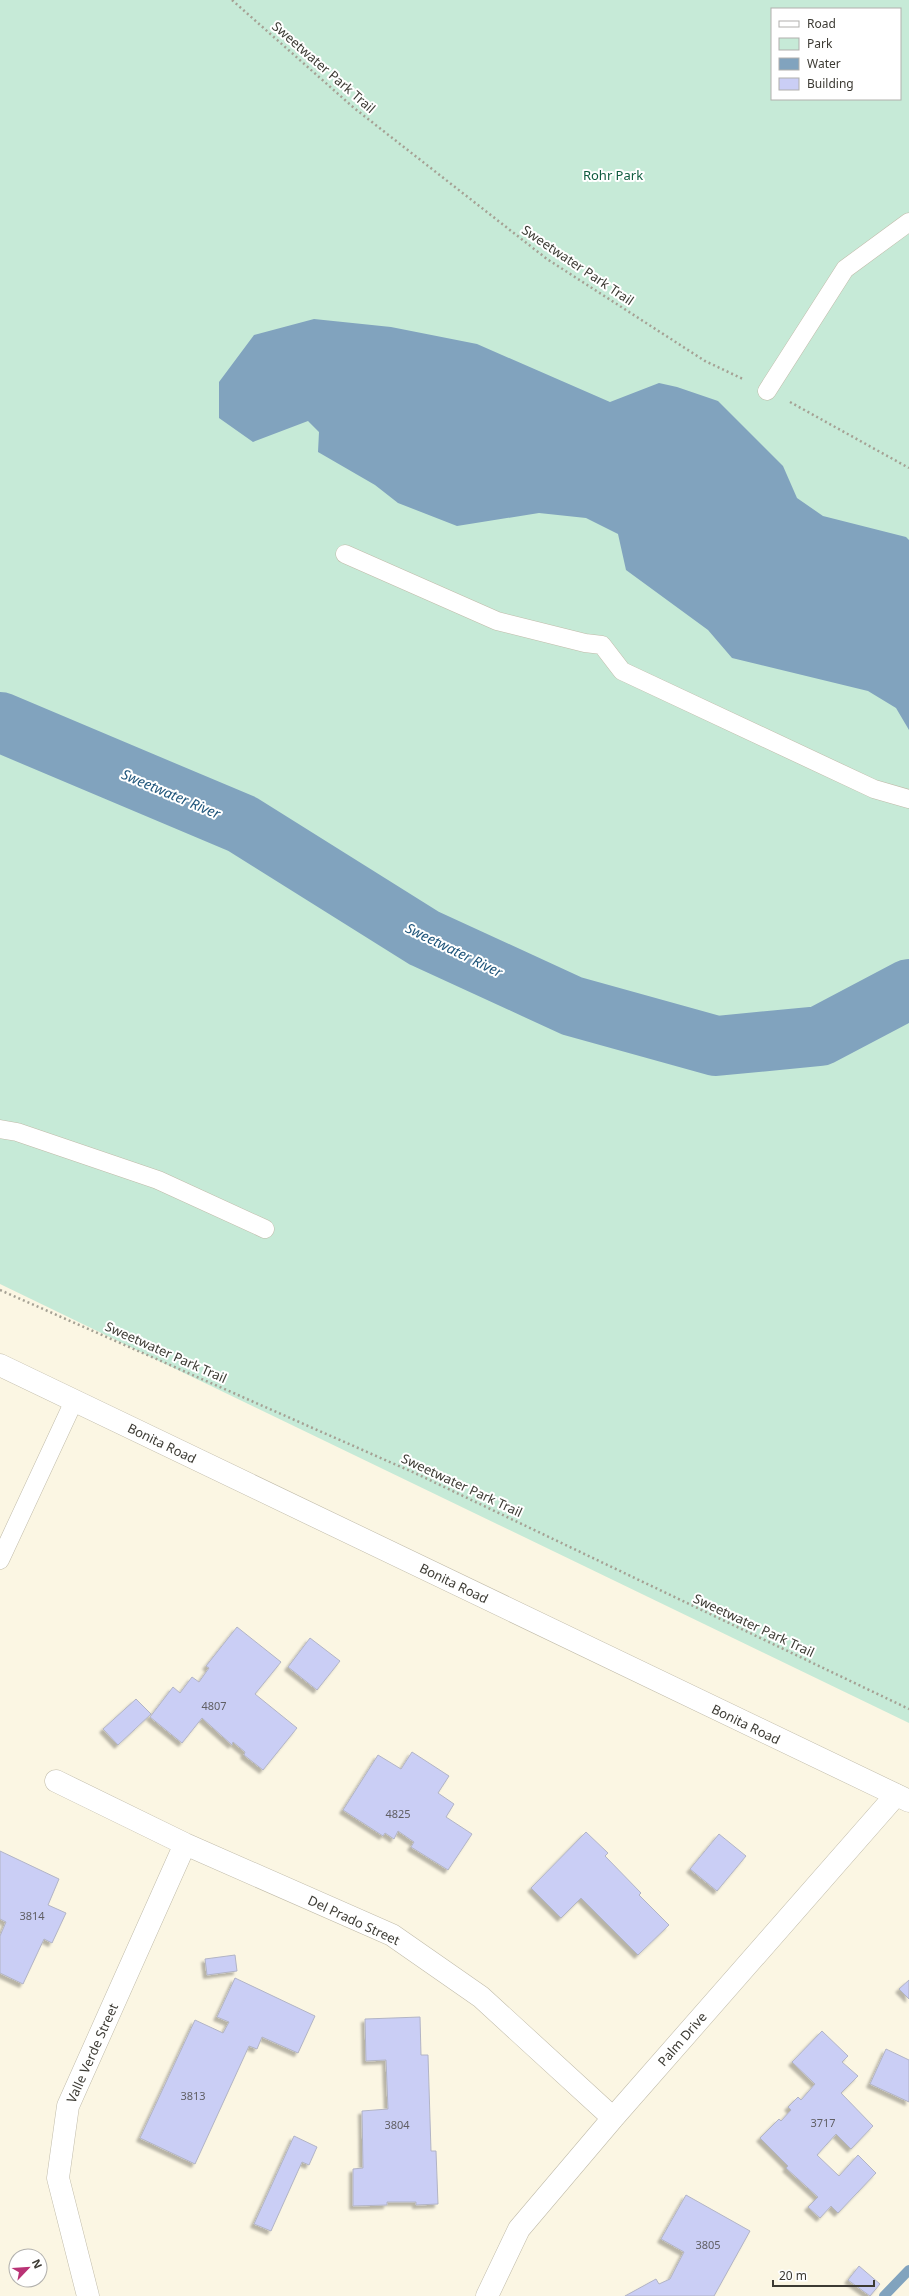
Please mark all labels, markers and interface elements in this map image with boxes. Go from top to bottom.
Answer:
legend [771,8,901,100]
text: Road [807,15,836,32]
street label: Sweetwater Park Trail [268,17,380,117]
text: Park [807,35,833,52]
text: Water [807,55,841,72]
text: Building [807,75,854,92]
park label: Rohr Park [583,166,643,184]
street label: Sweetwater Park Trail [518,221,638,309]
water label: Sweetwater River [119,764,224,823]
water label: Sweetwater River [403,918,506,981]
street label: Sweetwater Park Trail [102,1317,230,1387]
street label: Bonita Road [125,1419,199,1467]
street label: Sweetwater Park Trail [399,1449,525,1521]
street label: Bonita Road [417,1559,491,1607]
street label: Sweetwater Park Trail [691,1589,817,1661]
house number: 4807 [201,1698,227,1713]
street label: Bonita Road [709,1700,783,1748]
house number: 4825 [385,1806,411,1821]
street label: Del Prado Street [305,1891,403,1949]
house number: 3814 [19,1908,45,1923]
street label: Valle Verde Street [62,2000,122,2106]
street label: Palm Drive [653,2008,711,2070]
house number: 3813 [180,2088,206,2103]
house number: 3717 [810,2115,836,2130]
house number: 3804 [384,2117,410,2132]
house number: 3805 [695,2237,721,2252]
north arrow [8,2248,48,2288]
text: N [29,2256,46,2271]
scale bar [773,2262,874,2288]
text: 20 m [779,2267,807,2284]

